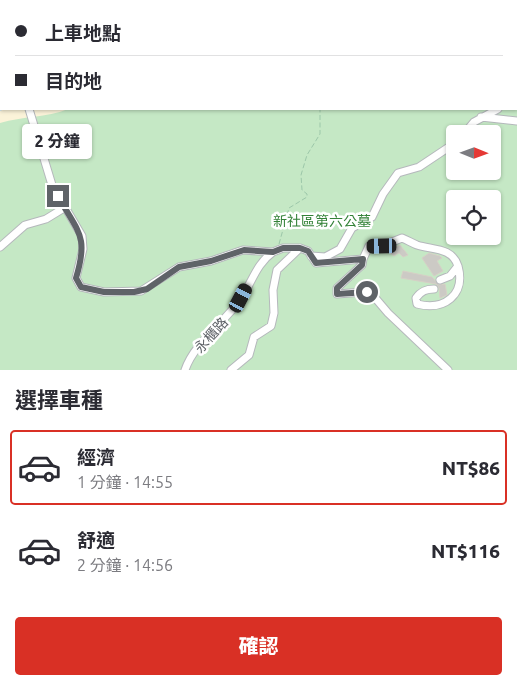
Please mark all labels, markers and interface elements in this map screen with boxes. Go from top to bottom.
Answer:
text: 上車地點 [45,22,121,44]
text: 目的地 [45,70,102,92]
callout: 2 分鐘 [23,124,93,158]
north arrow [446,125,501,180]
map controls [446,125,501,245]
text: 2 分鐘 [35,132,79,150]
route end [47,185,69,207]
button: locate [446,190,501,245]
park label: 新社區第六公墓 [273,213,371,229]
car [366,238,397,254]
car [227,281,254,315]
route start [356,281,378,303]
street label: 永櫃路 [191,314,231,356]
text: 選擇車種 [15,387,103,412]
icon: car [17,445,62,490]
text: 經濟 [77,446,115,468]
text: NT$86 [442,457,500,479]
text: 1 分鐘 · 14:55 [77,473,173,491]
icon: car [17,528,62,573]
text: 舒適 [77,529,115,551]
text: NT$116 [431,540,500,562]
text: 2 分鐘 · 14:56 [77,556,173,574]
button: 確認 [15,617,502,675]

